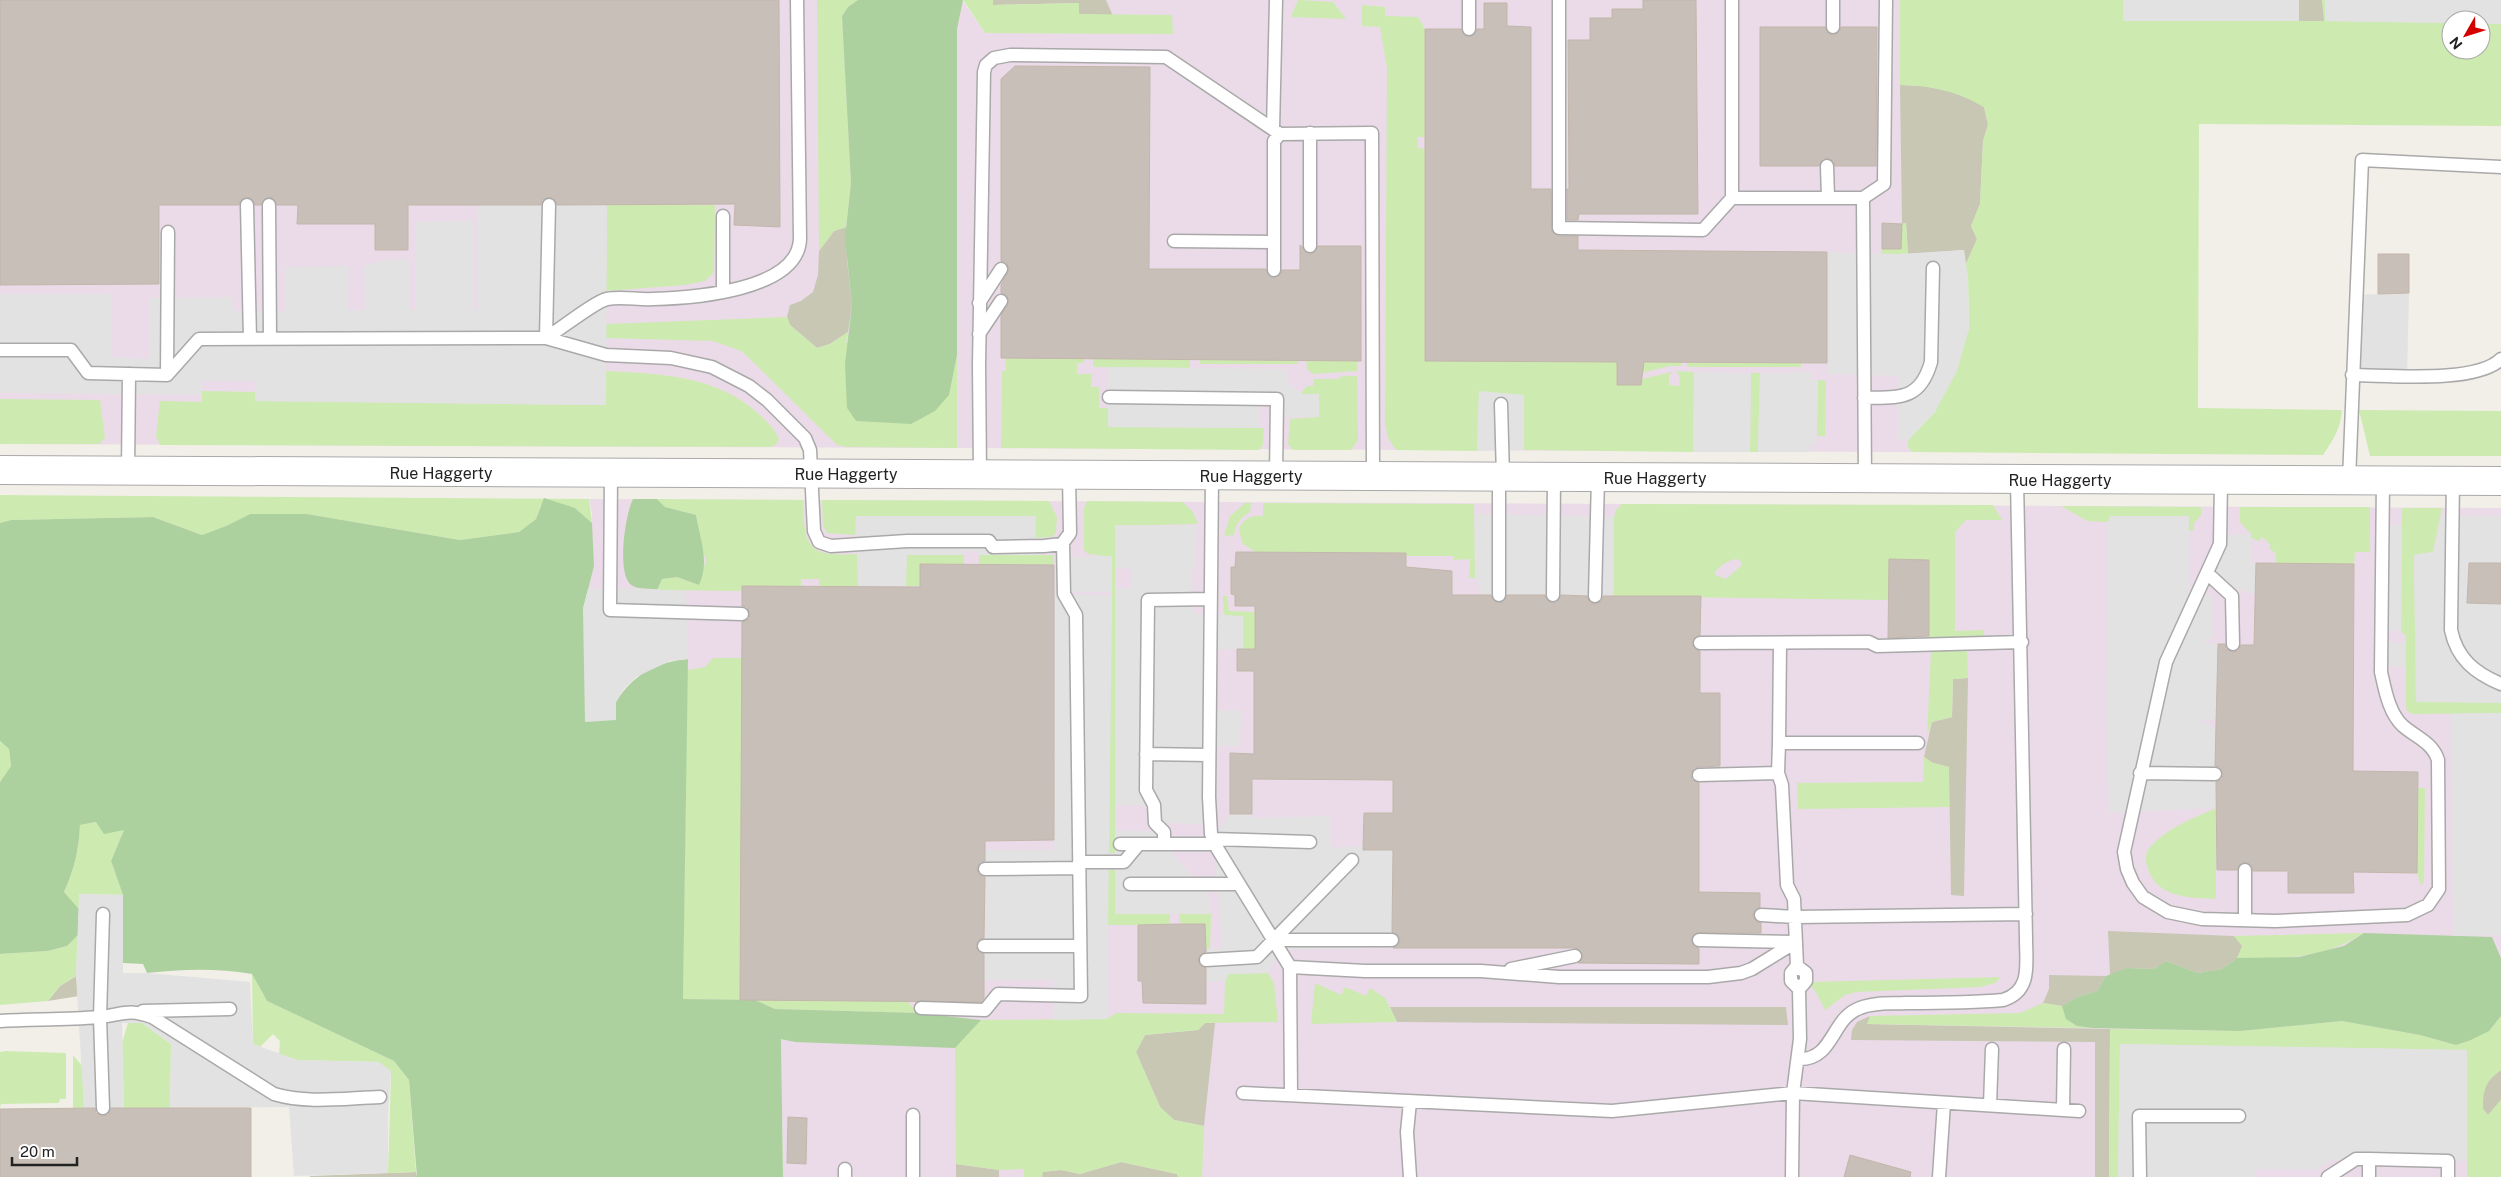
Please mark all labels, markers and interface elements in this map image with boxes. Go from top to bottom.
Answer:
north arrow [2441,10,2491,60]
text: N [2446,34,2466,52]
street label: Rue Haggerty [389,464,493,483]
street label: Rue Haggerty [794,465,898,484]
street label: Rue Haggerty [1199,467,1303,486]
street label: Rue Haggerty [1603,469,1707,488]
street label: Rue Haggerty [2008,471,2112,490]
scale bar [12,1134,78,1166]
text: 20 m [20,1143,55,1160]

